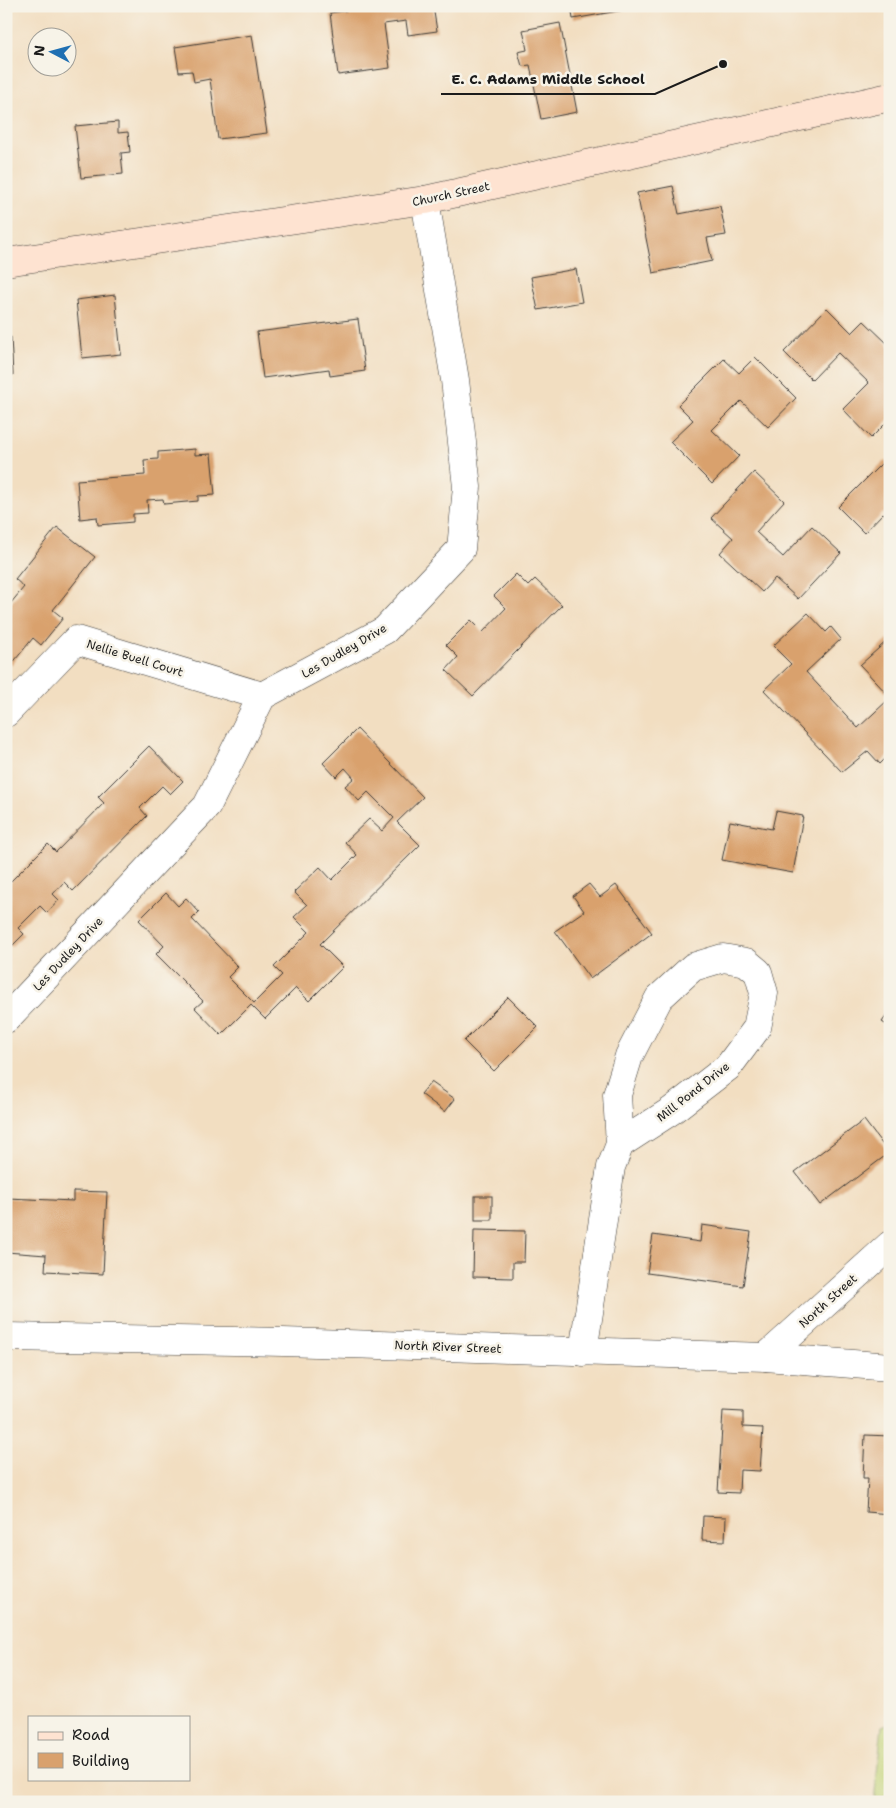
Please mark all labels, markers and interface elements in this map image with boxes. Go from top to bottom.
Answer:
north arrow [28,28,78,78]
text: N [30,44,49,57]
callout: E. C. Adams Middle School [441,65,655,94]
text: E. C. Adams Middle School [451,70,645,88]
street label: Church Street [411,178,491,210]
street label: Les Dudley Drive [298,620,390,682]
street label: Nellie Buell Court [85,636,185,680]
street label: Les Dudley Drive [29,913,107,995]
street label: Mill Pond Drive [653,1058,733,1126]
street label: North Street [795,1271,861,1331]
street label: North River Street [394,1337,502,1357]
legend [28,1716,190,1780]
text: Road [72,1725,110,1745]
text: Building [72,1751,129,1771]

